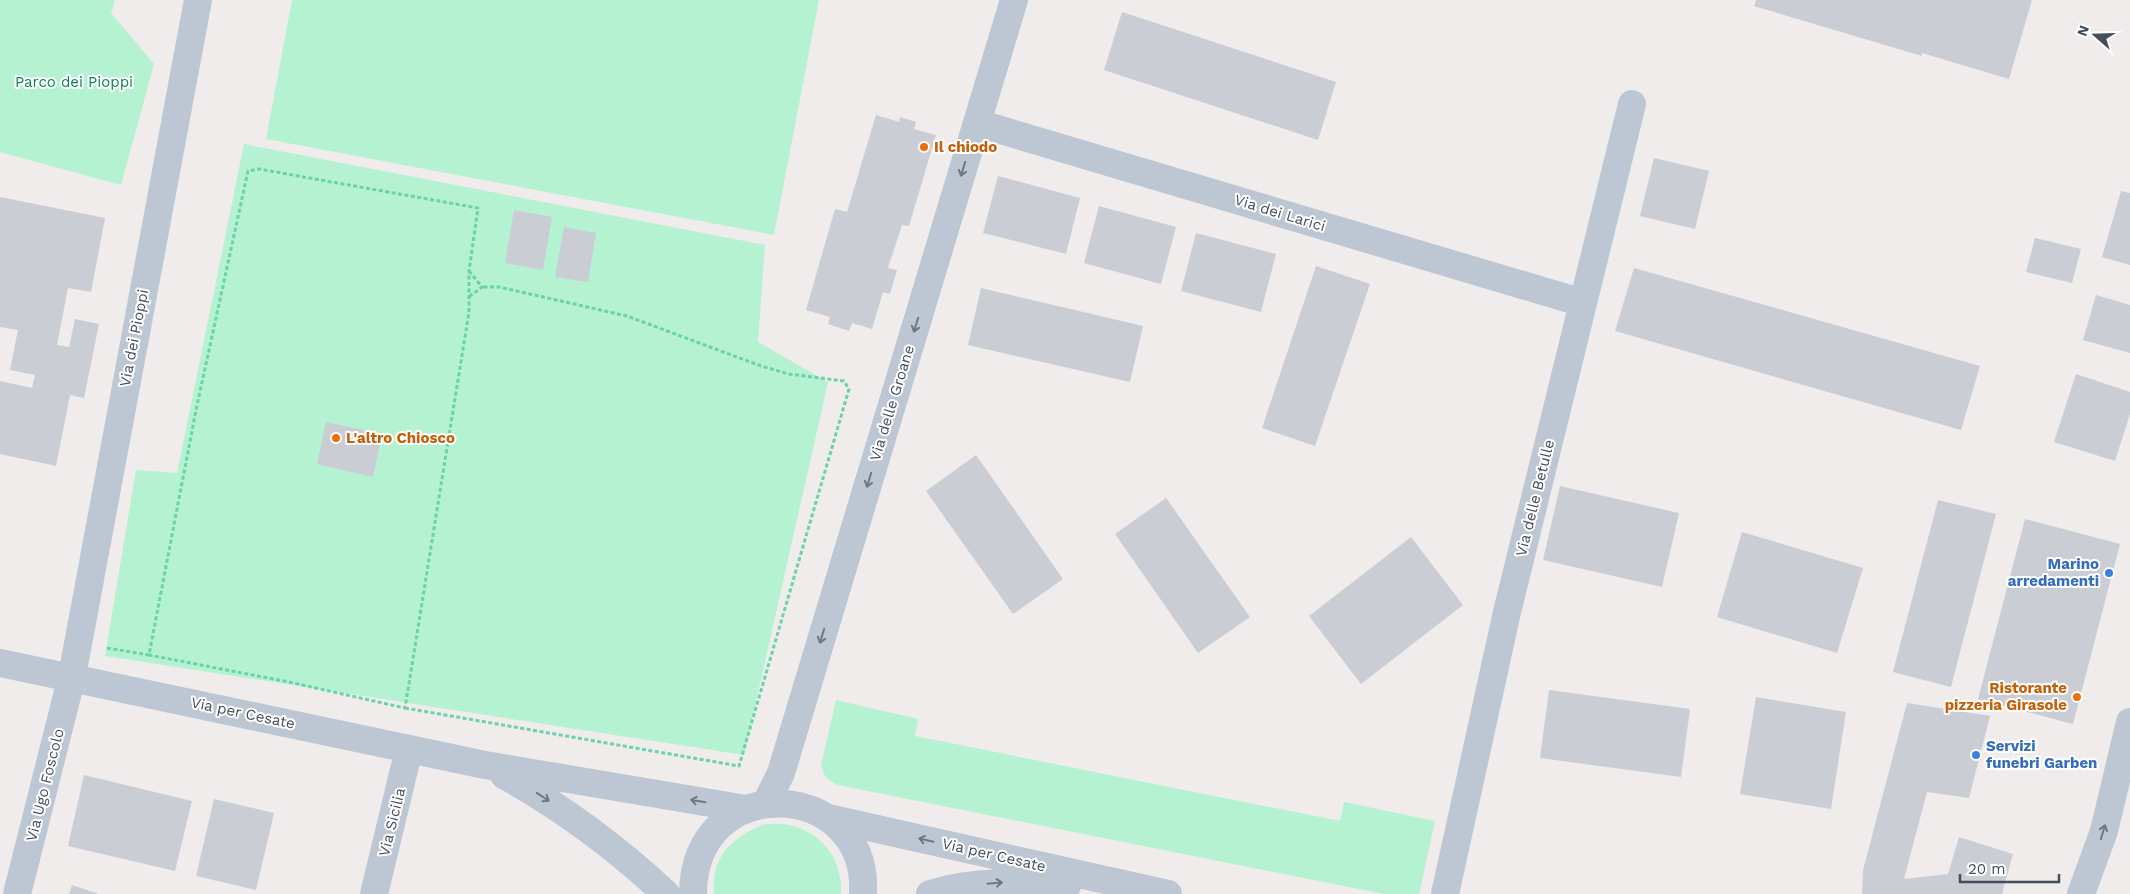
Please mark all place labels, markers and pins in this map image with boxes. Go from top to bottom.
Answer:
place label: Il chiodo [934,138,997,156]
marker: Il chiodo [918,141,930,153]
place label: L'altro Chiosco [346,429,455,447]
marker: L'altro Chiosco [330,432,342,444]
place label: Marino arredamenti [2008,555,2099,590]
marker: Marino arredamenti [2103,567,2115,579]
place label: Ristorante pizzeria Girasole [1945,679,2067,714]
marker: Ristorante pizzeria Girasole [2071,691,2083,703]
place label: Servizi funebri Garben [1986,737,2097,772]
marker: Servizi funebri Garben [1970,749,1982,761]

